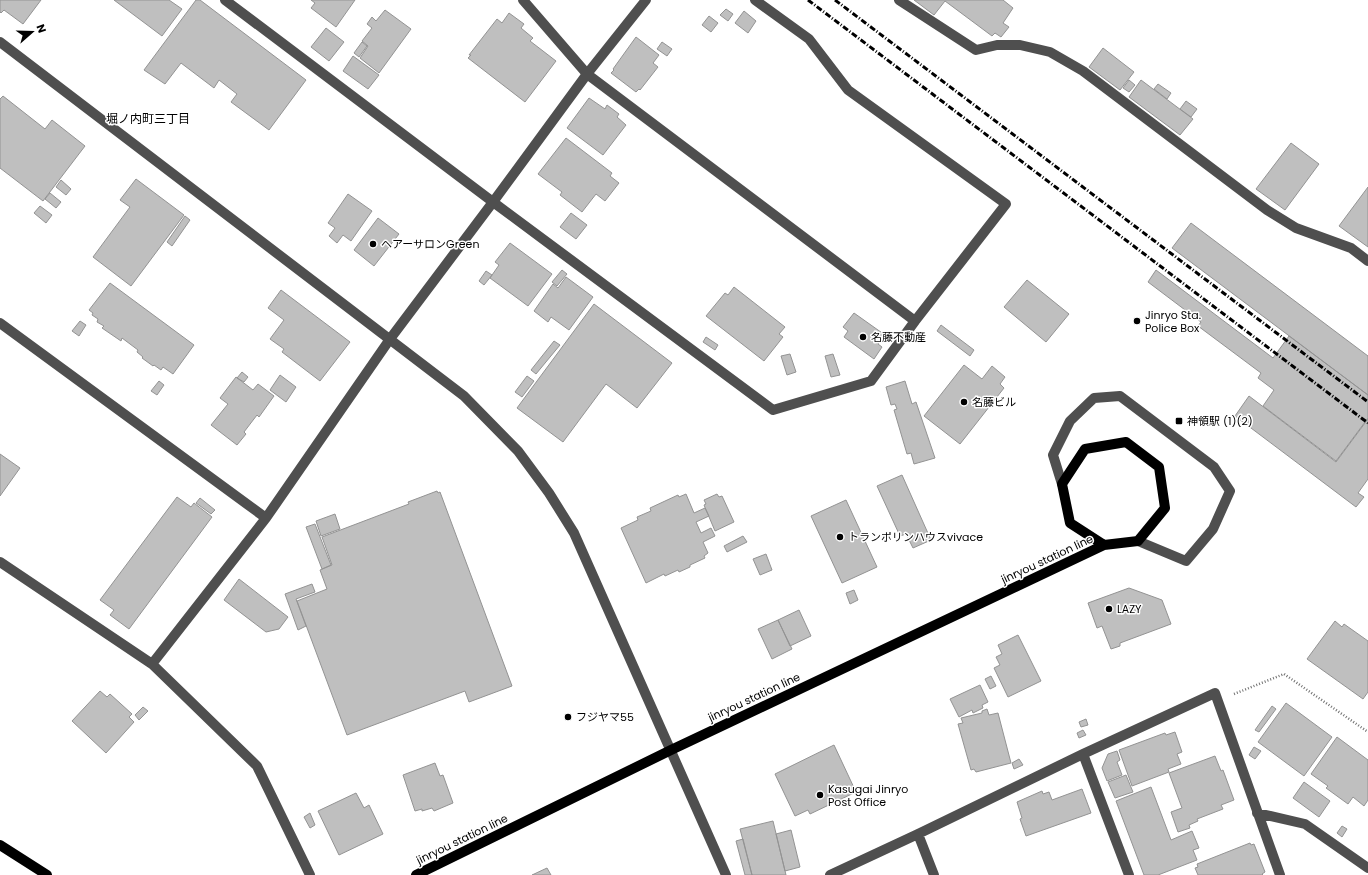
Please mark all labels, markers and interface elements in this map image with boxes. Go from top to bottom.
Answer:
north arrow [12,12,52,52]
text: N [32,22,50,35]
district label: 堀ノ内町三丁目 [106,110,190,127]
place label: ヘアーサロンGreen [381,236,479,252]
marker: ヘアーサロンGreen [368,239,378,249]
place label: Jinryo Sta. Police Box [1145,307,1201,336]
marker: Jinryo Sta. Police Box [1132,316,1142,326]
place label: 名藤不動産 [871,329,926,345]
marker: 名藤不動産 [858,332,868,342]
place label: 名藤ビル [972,394,1016,410]
marker: 名藤ビル [959,397,969,407]
place label: 神領駅 (1)(2) [1187,413,1253,429]
marker: 神領駅 (1)(2) [1174,416,1184,426]
place label: トランポリンハウスvivace [848,529,983,545]
street label: jinryou station line [997,531,1096,588]
marker: トランポリンハウスvivace [835,532,845,542]
place label: LAZY [1117,601,1142,617]
marker: LAZY [1104,604,1114,614]
street label: jinryou station line [704,669,803,726]
place label: フジヤマ55 [576,709,634,725]
marker: フジヤマ55 [563,712,573,722]
place label: Kasugai Jinryo Post Office [828,781,908,810]
marker: Kasugai Jinryo Post Office [815,790,825,800]
street label: jinryou station line [413,810,511,869]

